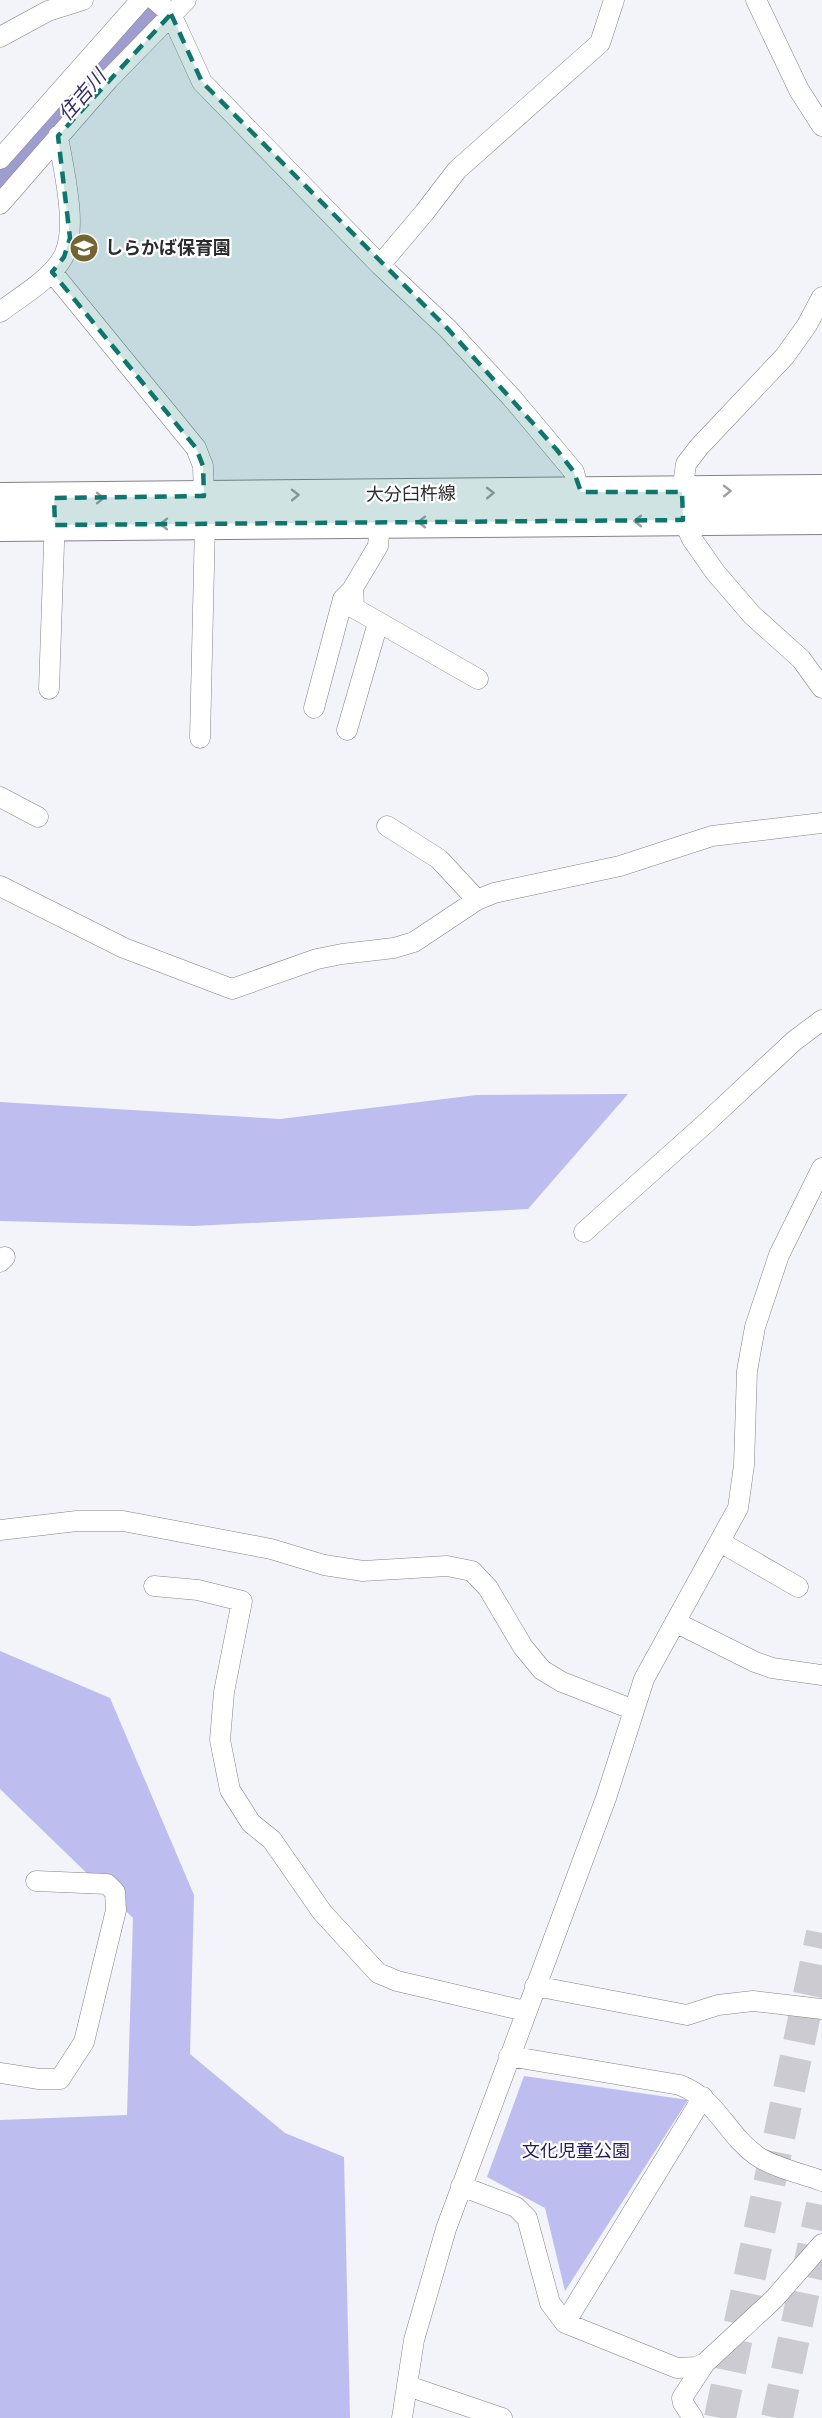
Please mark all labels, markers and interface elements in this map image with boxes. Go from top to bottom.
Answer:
water label: 住吉川 [53,63,112,126]
school or university icon: しらかば保育園 [68,232,100,264]
place label: しらかば保育園 [105,237,231,258]
street label: 大分臼杵線 [366,482,456,505]
one-way arrow [723,485,732,497]
one-way arrow [486,487,495,500]
one-way arrow [291,489,300,502]
one-way arrow [96,491,105,504]
one-way arrow [633,515,642,527]
one-way arrow [417,516,426,528]
one-way arrow [159,518,168,531]
park label: 文化児童公園 [522,2140,630,2161]

